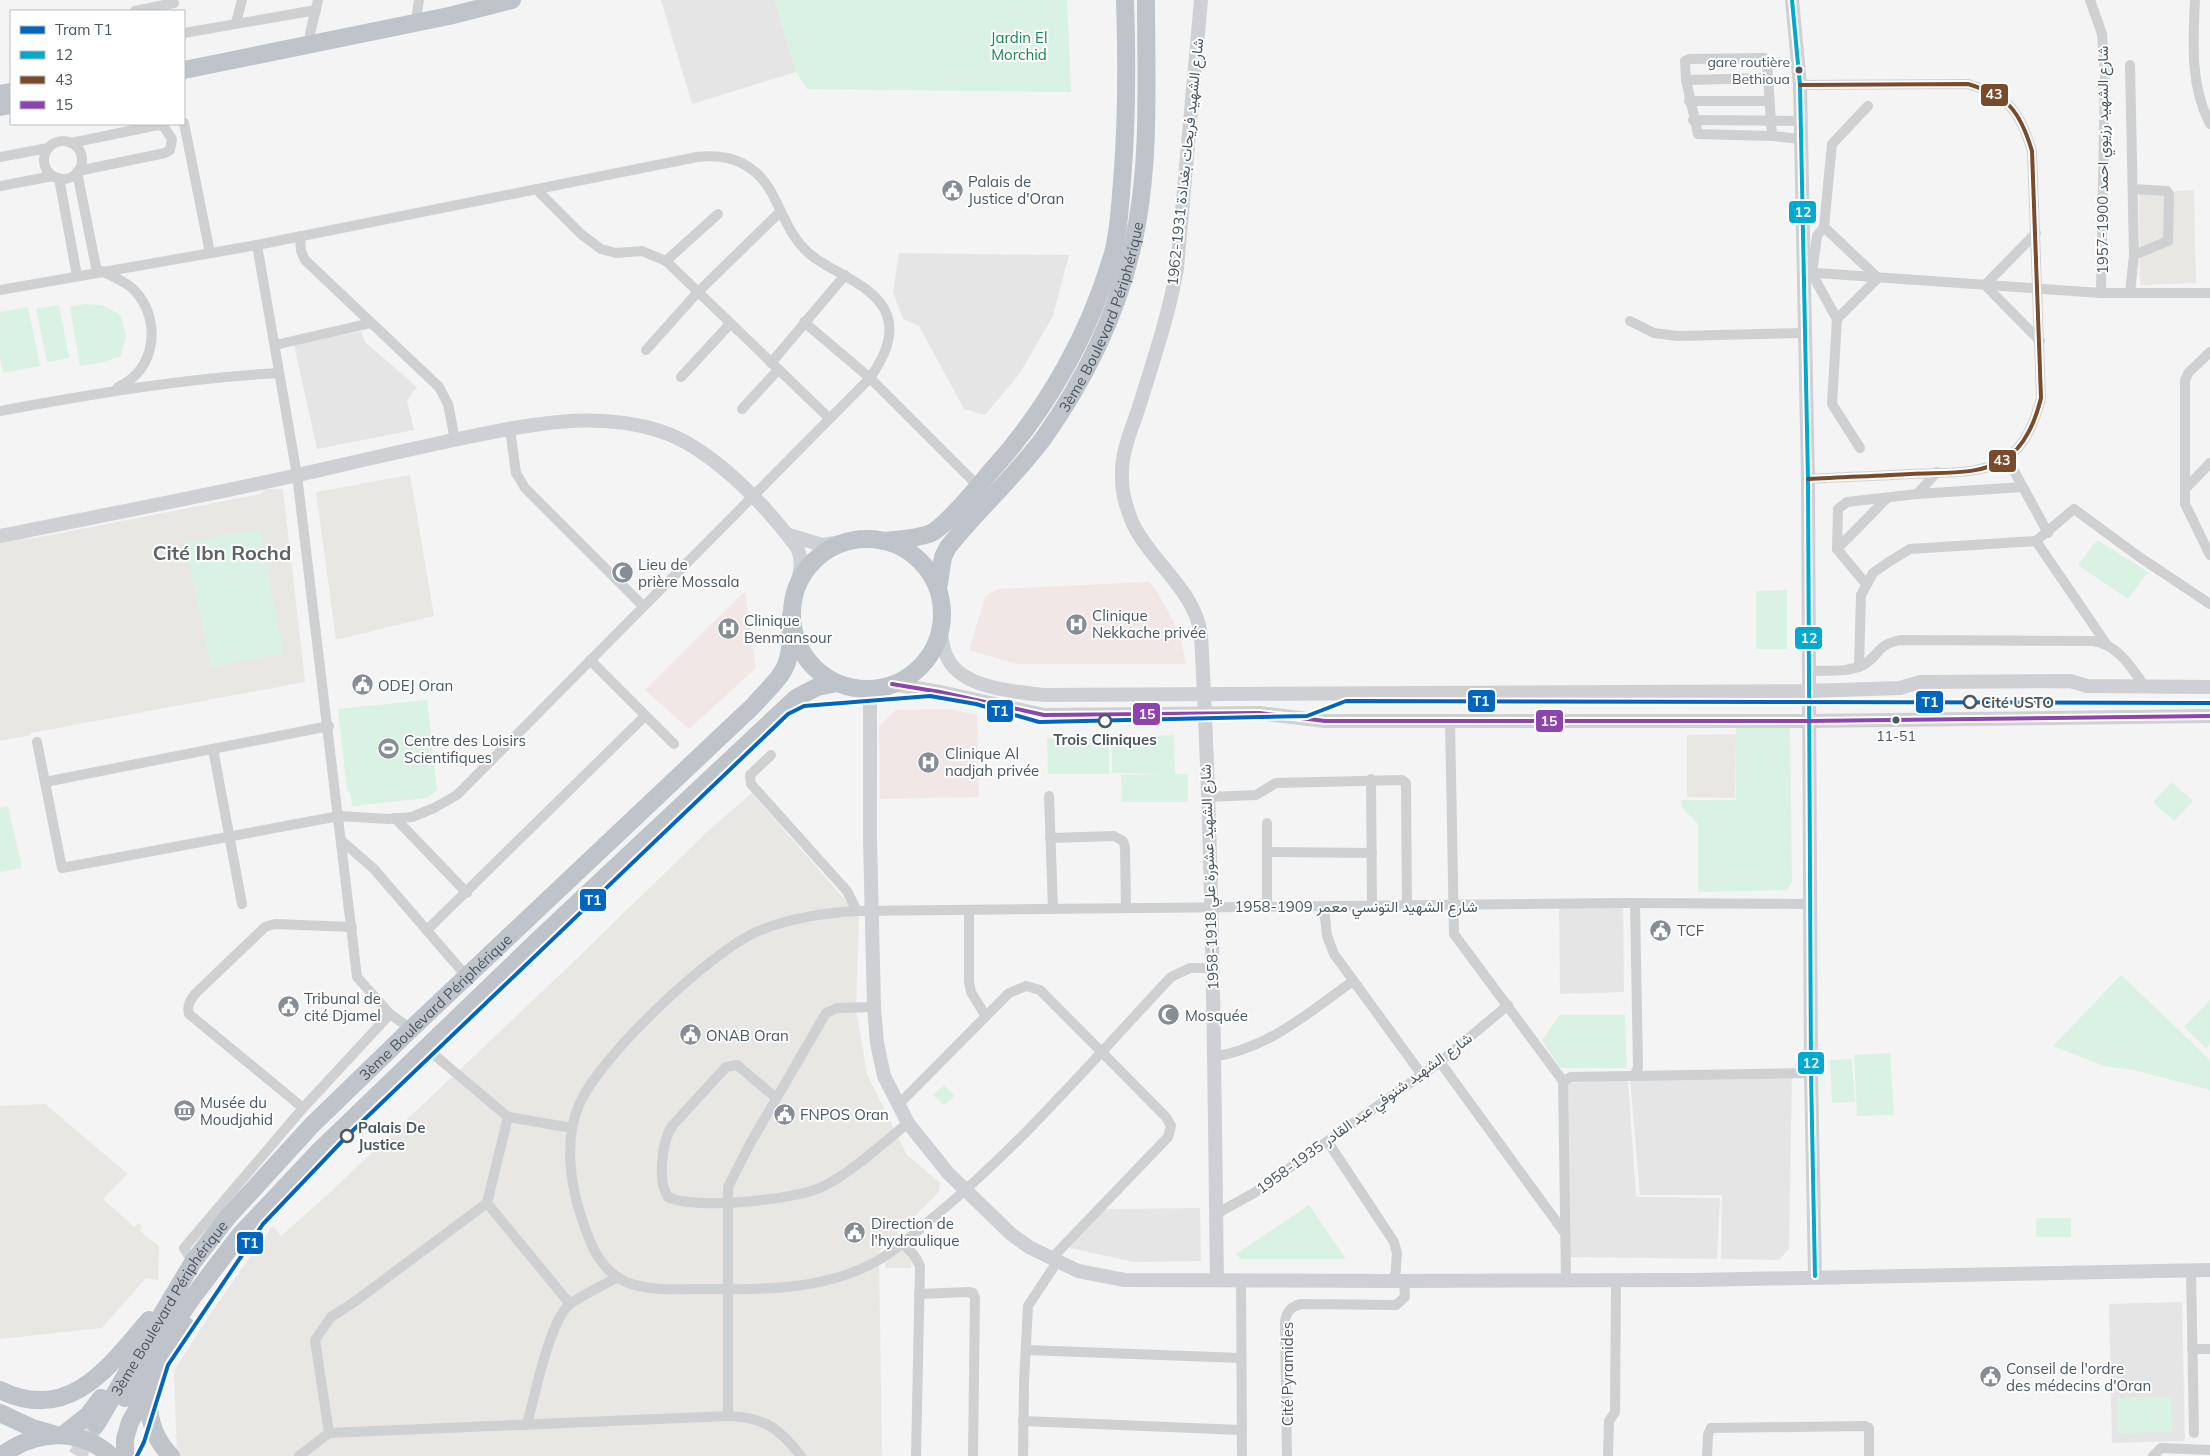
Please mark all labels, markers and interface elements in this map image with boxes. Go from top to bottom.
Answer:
legend [10,10,185,125]
text: Tram T1 [55,20,112,39]
park label: Jardin El Morchid [991,28,1047,64]
street label: شارع الشهيد فريحات بغدادة 1931-1962 [1163,37,1209,287]
text: 12 [55,45,73,64]
street label: شارع الشهيد رزيوي احمد 1900-1957 [2093,46,2116,274]
place label: gare routière Bethioua [1707,53,1790,88]
marker: gare routière Bethioua [1794,65,1804,75]
text: 43 [55,70,73,89]
line badge: 43 [1980,83,2009,107]
text: 43 [1986,85,2002,103]
text: 15 [55,95,73,114]
place label: Palais de Justice d'Oran [968,172,1064,208]
public building icon: Palais de Justice d'Oran [940,178,964,202]
line badge: 12 [1788,200,1817,224]
text: 12 [1795,203,1811,221]
street label: 3ème Boulevard Périphérique [1054,220,1147,415]
line badge: 43 [1988,449,2017,473]
text: 43 [1994,451,2010,469]
district label: Cité Ibn Rochd [153,540,291,565]
place label: Lieu de prière Mossala [638,555,740,591]
mosque icon: Lieu de prière Mossala [610,561,634,585]
place label: Clinique Nekkache privée [1092,606,1206,642]
place label: Clinique Benmansour [744,611,833,647]
hospital icon: Clinique Nekkache privée [1064,612,1088,636]
hospital icon: Clinique Benmansour [716,617,740,641]
line badge: 12 [1794,626,1823,650]
text: 12 [1801,629,1817,647]
public building icon: ODEJ Oran [350,673,374,697]
place label: ODEJ Oran [378,676,453,695]
line badge: T1 [1467,689,1496,713]
line badge: T1 [1915,690,1944,714]
text: T1 [1472,692,1490,710]
text: T1 [1921,693,1939,711]
place label: Cité USTO [1981,693,2054,712]
marker: Cité USTO [1963,695,1977,709]
line badge: T1 [986,699,1014,723]
text: T1 [991,702,1009,720]
line badge: 15 [1132,702,1161,726]
text: 15 [1139,705,1155,723]
line badge: 15 [1535,709,1564,733]
text: 15 [1541,712,1557,730]
marker: Trois Cliniques [1098,714,1112,728]
marker: 11-51 [1891,715,1901,725]
place label: 11-51 [1876,727,1916,745]
place label: Trois Cliniques [1053,730,1157,749]
place label: Centre des Loisirs Scientifiques [404,731,526,767]
sports icon: Centre des Loisirs Scientifiques [376,737,400,761]
place label: Clinique Al nadjah privée [945,744,1039,780]
hospital icon: Clinique Al nadjah privée [917,750,941,774]
street label: شارع الشهيد عشورة علي 1918-1958 [1196,763,1226,990]
line badge: T1 [579,888,607,912]
text: T1 [584,891,602,909]
street label: شارع الشهيد التونسي معمر 1909-1958 [1234,897,1478,920]
public building icon: TCF [1649,918,1673,942]
place label: TCF [1677,921,1704,940]
street label: 3ème Boulevard Périphérique [355,929,516,1084]
place label: Tribunal de cité Djamel [304,989,381,1025]
public building icon: Tribunal de cité Djamel [276,995,300,1019]
mosque icon: Mosquée [1157,1003,1181,1027]
place label: Mosquée [1185,1006,1248,1025]
public building icon: ONAB Oran [678,1023,702,1047]
place label: ONAB Oran [706,1026,789,1045]
street label: شارع الشهيد شنوفي عبد القادر 1935-1958 [1252,1028,1478,1201]
line badge: 12 [1797,1051,1825,1075]
text: 12 [1803,1054,1819,1072]
place label: Musée du Moudjahid [200,1093,273,1129]
museum icon: Musée du Moudjahid [172,1099,196,1123]
public building icon: FNPOS Oran [772,1102,796,1126]
place label: FNPOS Oran [800,1105,889,1124]
place label: Palais De Justice [358,1118,425,1154]
marker: Palais De Justice [340,1129,354,1143]
place label: Direction de l'hydraulique [871,1214,959,1250]
street label: 3ème Boulevard Périphérique [106,1216,231,1399]
public building icon: Direction de l'hydraulique [843,1220,867,1244]
line badge: T1 [236,1231,264,1255]
text: T1 [241,1234,259,1252]
street label: Cité Pyramides [1278,1322,1297,1426]
place label: Conseil de l'ordre des médecins d'Oran [2006,1359,2151,1395]
public building icon: Conseil de l'ordre des médecins d'Oran [1978,1365,2002,1389]

